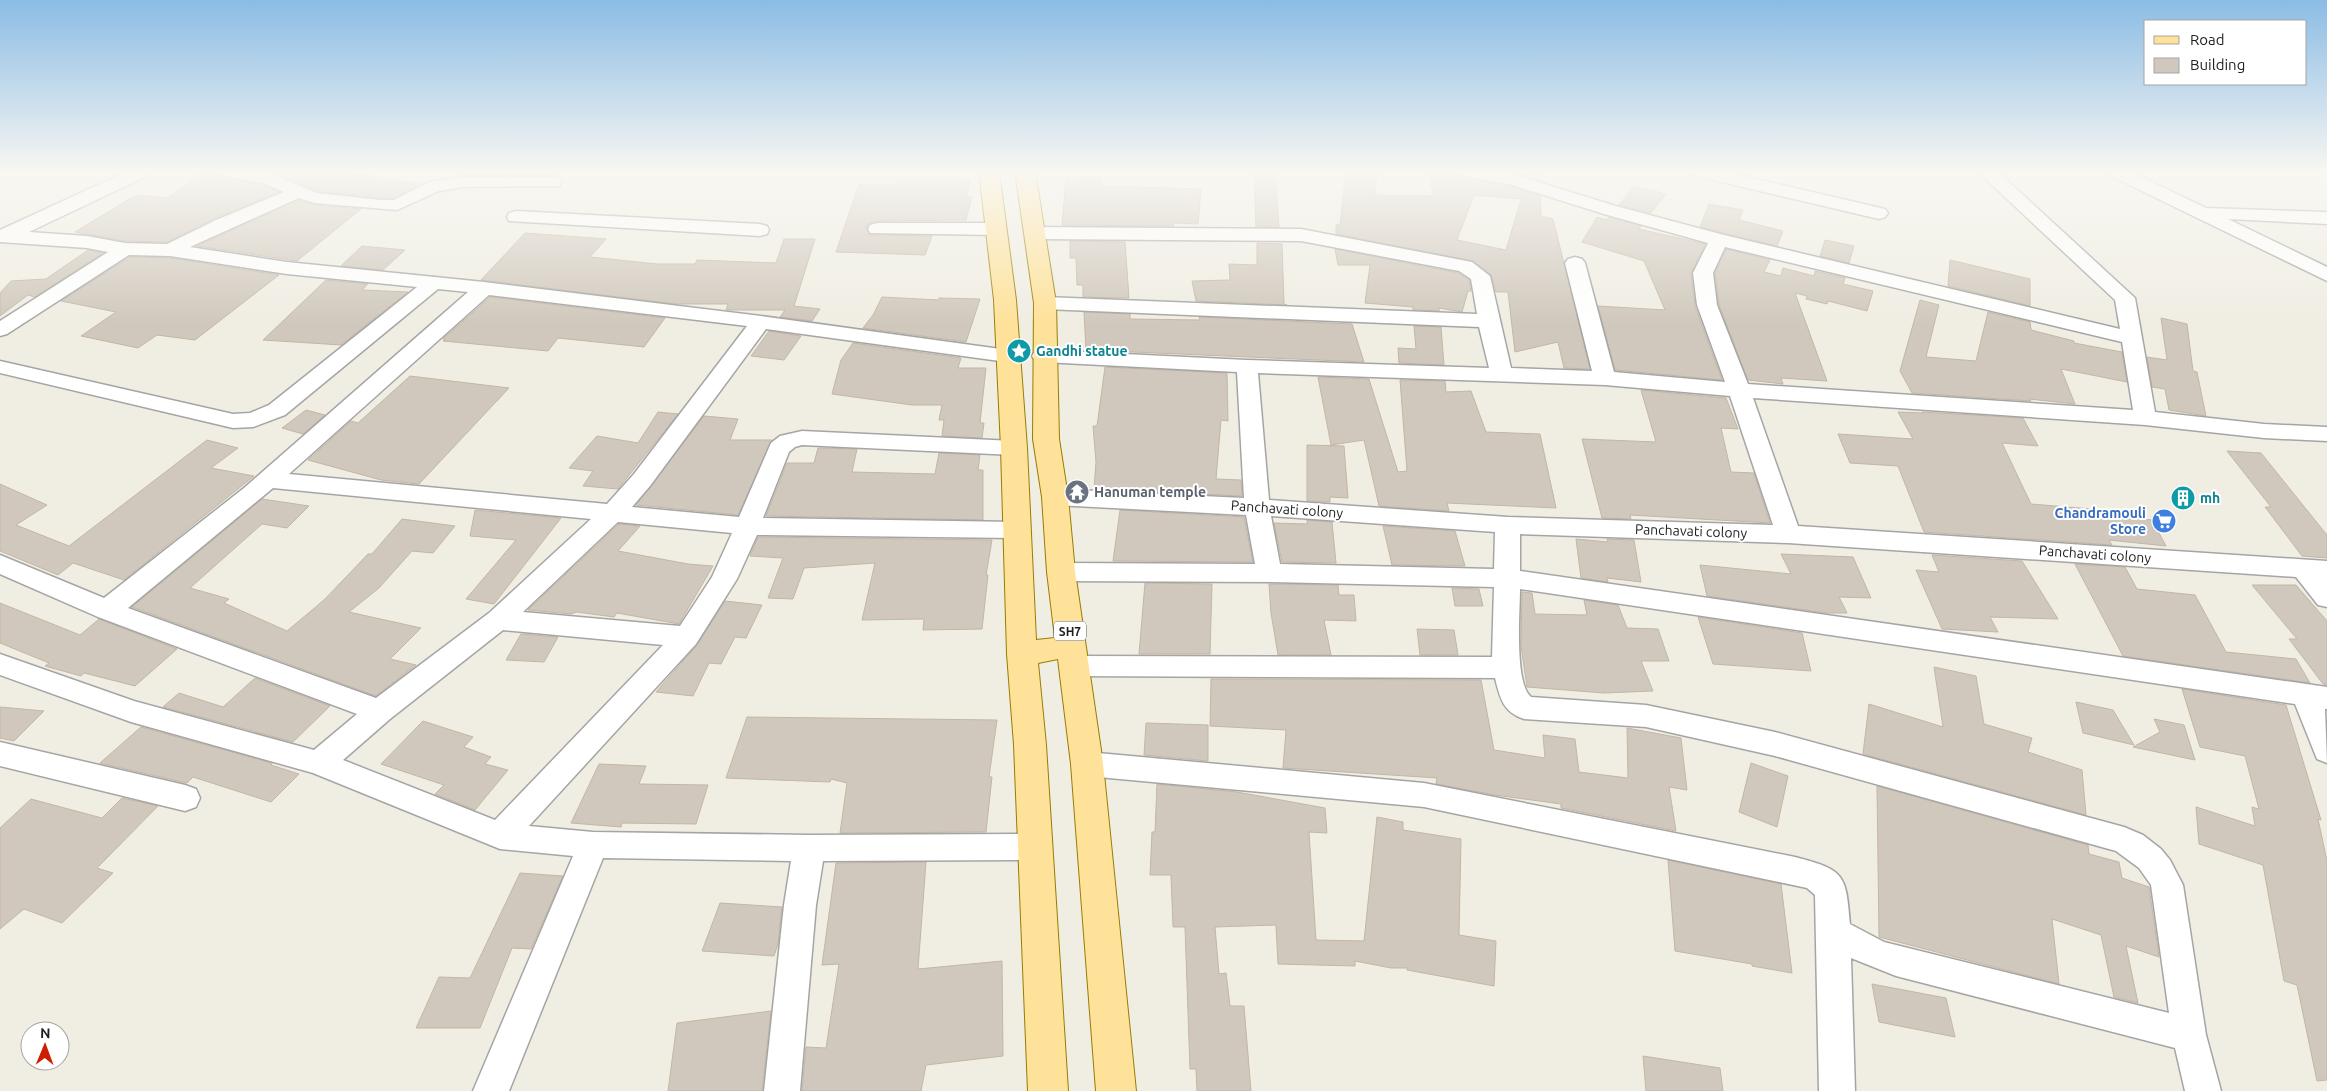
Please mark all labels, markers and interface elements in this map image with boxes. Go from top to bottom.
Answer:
legend [2144,20,2307,85]
text: Road [2190,31,2225,48]
text: Building [2190,56,2245,73]
place icon: Gandhi statue [1006,338,1032,364]
place label: Gandhi statue [1036,343,1128,359]
temple icon: Hanuman temple [1064,479,1090,505]
place label: Hanuman temple [1094,484,1206,500]
building icon: mh [2170,485,2196,511]
place label: mh [2200,490,2220,506]
street label: Panchavati colony [1230,497,1344,521]
place label: Chandramouli Store [2055,505,2146,537]
supermarket icon: Chandramouli Store [2151,508,2177,534]
street label: Panchavati colony [1635,521,1748,541]
street label: Panchavati colony [2038,542,2152,566]
road number: SH7 [1054,622,1086,640]
north arrow [20,1021,70,1071]
text: N [40,1025,51,1041]

